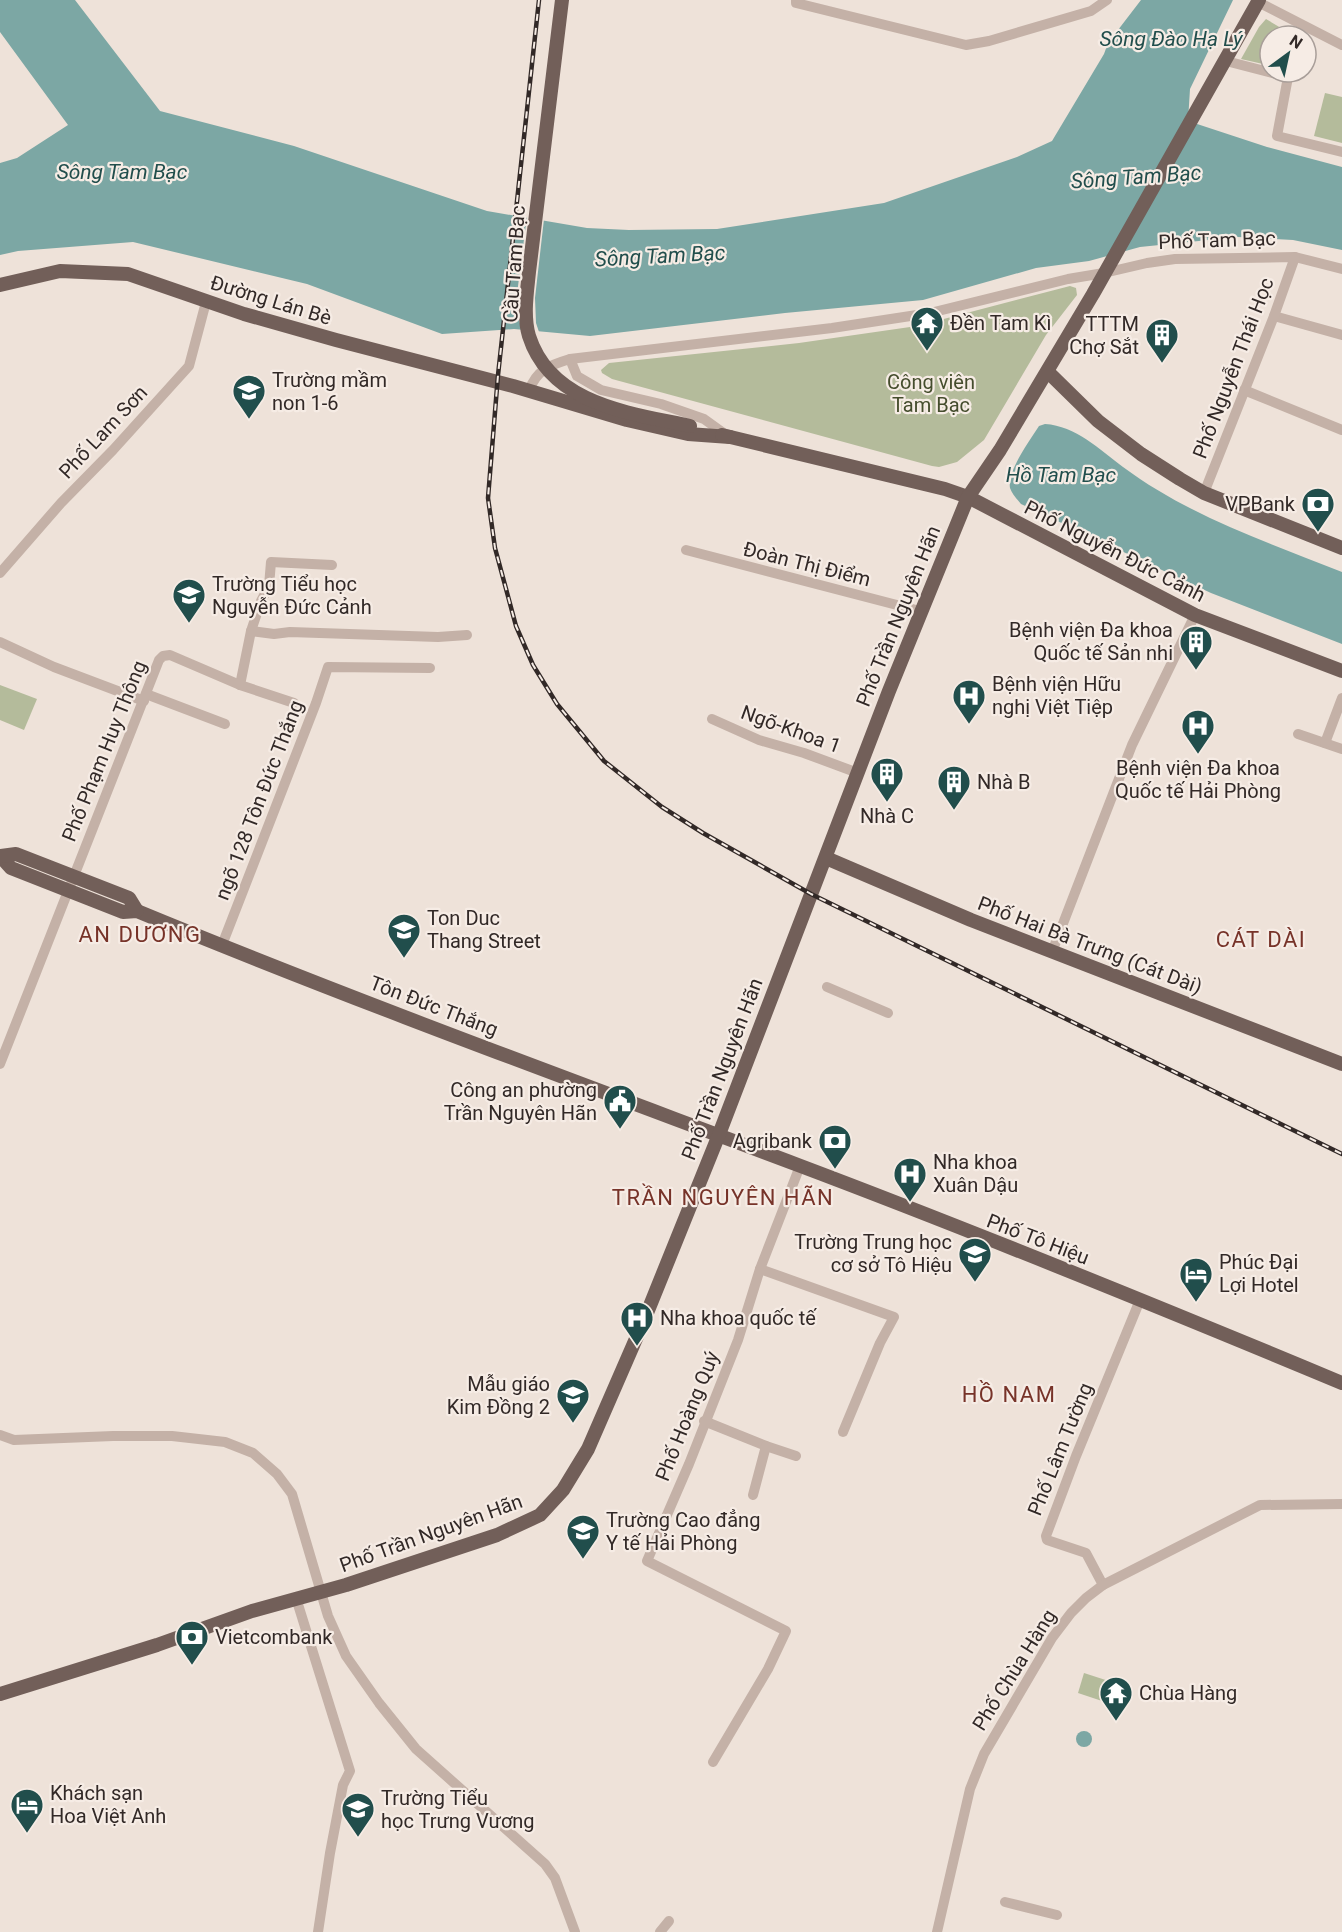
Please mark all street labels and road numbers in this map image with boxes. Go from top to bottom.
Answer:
street label: Cầu Tam Bạc [498,205,530,323]
street label: Phố Tam Bạc [1158,226,1276,254]
street label: Đường Lán Bè [208,270,334,330]
street label: Phố Nguyễn Thái Học [1187,274,1279,462]
street label: Phố Lam Sơn [54,380,152,484]
street label: Phố Nguyễn Đức Cảnh [1021,495,1209,607]
street label: Phố Trần Nguyên Hãn [851,522,945,710]
street label: Đoàn Thị Điểm [741,537,873,591]
street label: Phố Phạm Huy Thông [57,657,151,845]
street label: ngõ 128 Tôn Đức Thắng [210,697,308,903]
street label: Ngõ-Khoa 1 [738,700,844,758]
street label: Phố Hai Bà Trưng (Cát Dài) [974,891,1206,999]
street label: Tôn Đức Thắng [367,971,501,1041]
street label: Phố Trần Nguyên Hãn [676,975,768,1163]
street label: Phố Tô Hiệu [983,1208,1093,1270]
street label: Phố Hoàng Quý [650,1347,724,1484]
street label: Phố Lâm Tường [1022,1379,1098,1519]
street label: Phố Trần Nguyên Hãn [336,1489,526,1577]
street label: Phố Chùa Hàng [967,1605,1061,1735]

